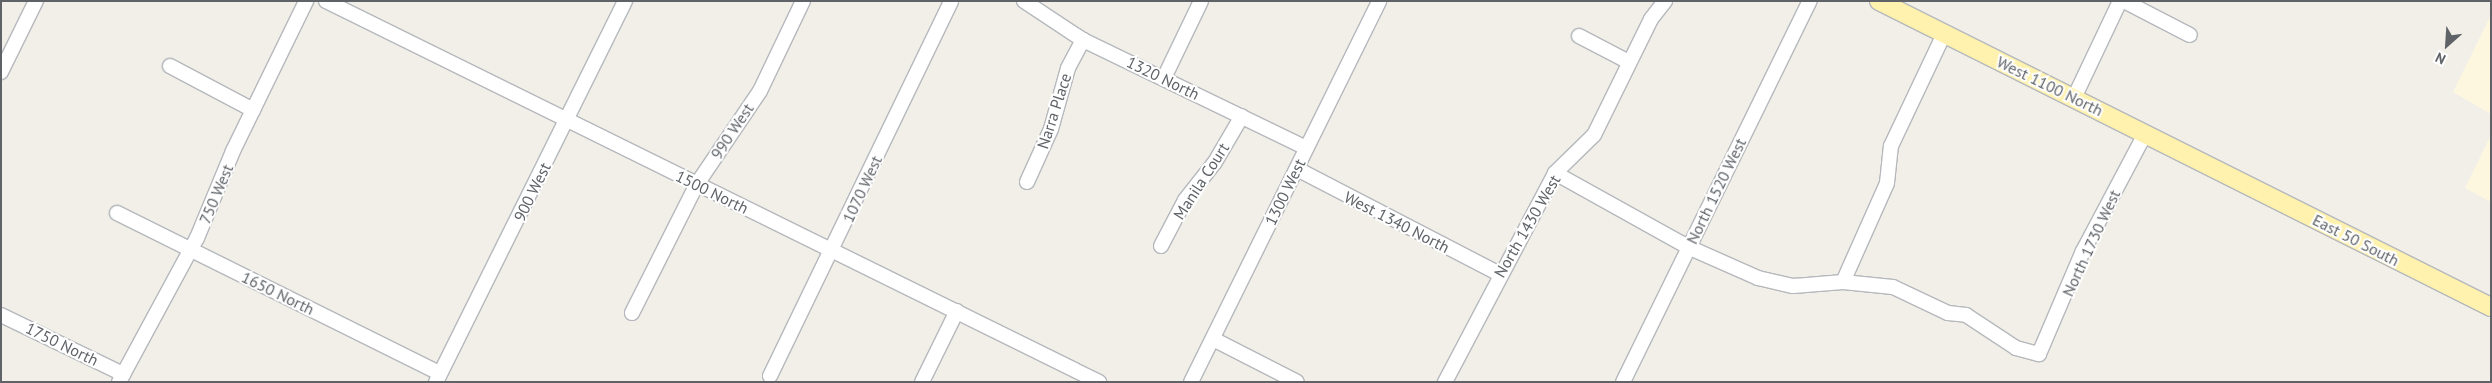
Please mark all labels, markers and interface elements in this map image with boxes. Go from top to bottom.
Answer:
north arrow [2422,20,2472,70]
text: N [2432,48,2449,69]
street label: 1320 North [1123,52,1203,104]
street label: West 1100 North [1994,52,2106,120]
street label: Narra Place [1033,71,1075,151]
street label: 990 West [706,99,758,163]
street label: North 1520 West [1682,135,1750,247]
street label: Manila Court [1169,139,1233,223]
street label: 1070 West [838,152,886,226]
street label: 1300 West [1261,155,1309,229]
street label: 900 West [509,159,555,225]
street label: 750 West [195,161,237,227]
street label: 1500 North [672,166,752,218]
street label: North 1430 West [1490,171,1564,281]
street label: West 1340 North [1341,187,1453,257]
street label: North 1730 West [2058,187,2124,299]
street label: East 50 South [2310,210,2402,270]
street label: 1650 North [238,267,318,319]
street label: 1750 North [22,318,102,370]

